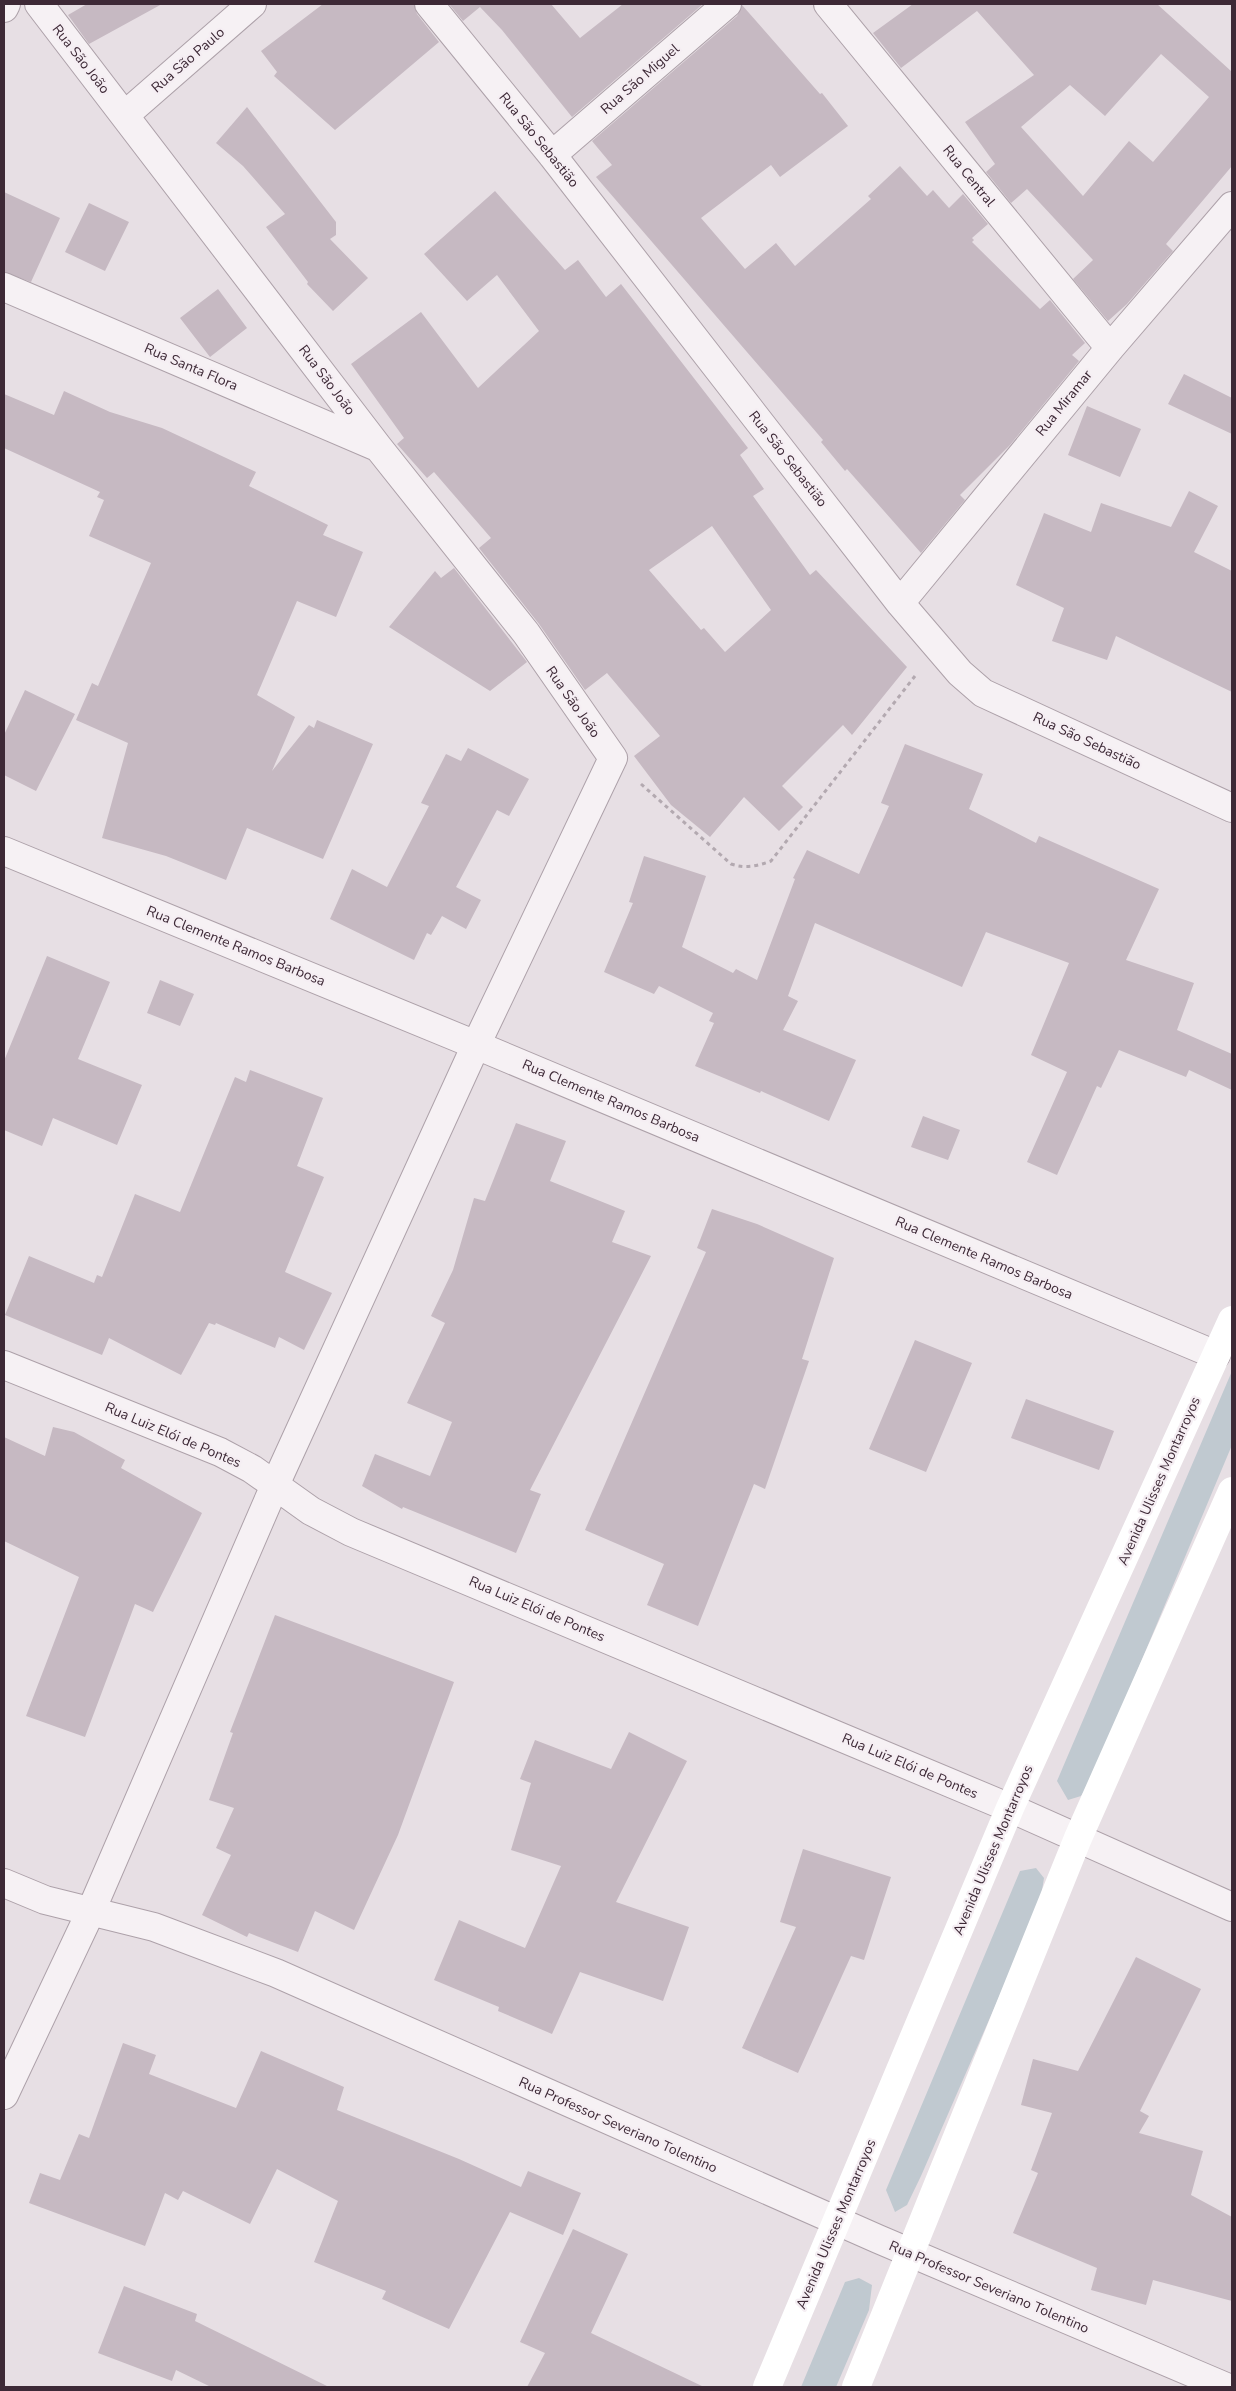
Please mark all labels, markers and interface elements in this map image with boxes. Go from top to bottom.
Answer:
street label: Rua São João [48,20,114,98]
street label: Rua São Paulo [147,23,229,97]
street label: Rua São Miguel [597,39,684,118]
street label: Rua São Sebastião [495,88,583,192]
street label: Rua Central [938,141,1000,211]
street label: Rua Santa Flora [141,339,241,395]
street label: Rua São João [294,341,360,419]
street label: Rua Miramar [1031,366,1097,440]
street label: Rua São Sebastião [744,407,832,511]
street label: Rua São João [541,662,605,742]
street label: Rua São Sebastião [1030,708,1144,774]
street label: Rua Clemente Ramos Barbosa [144,901,328,991]
street label: Rua Clemente Ramos Barbosa [519,1055,703,1147]
street label: Rua Clemente Ramos Barbosa [892,1212,1076,1304]
street label: Avenida Ulisses Montarroyos [1113,1393,1205,1568]
street label: Rua Luiz Elói de Pontes [102,1398,244,1472]
street label: Rua Luiz Elói de Pontes [466,1572,608,1646]
street label: Rua Luiz Elói de Pontes [839,1729,981,1803]
street label: Avenida Ulisses Montarroyos [949,1762,1038,1938]
street label: Rua Professor Severiano Tolentino [516,2073,720,2178]
street label: Avenida Ulisses Montarroyos [792,2136,881,2312]
street label: Rua Professor Severiano Tolentino [886,2236,1092,2338]

